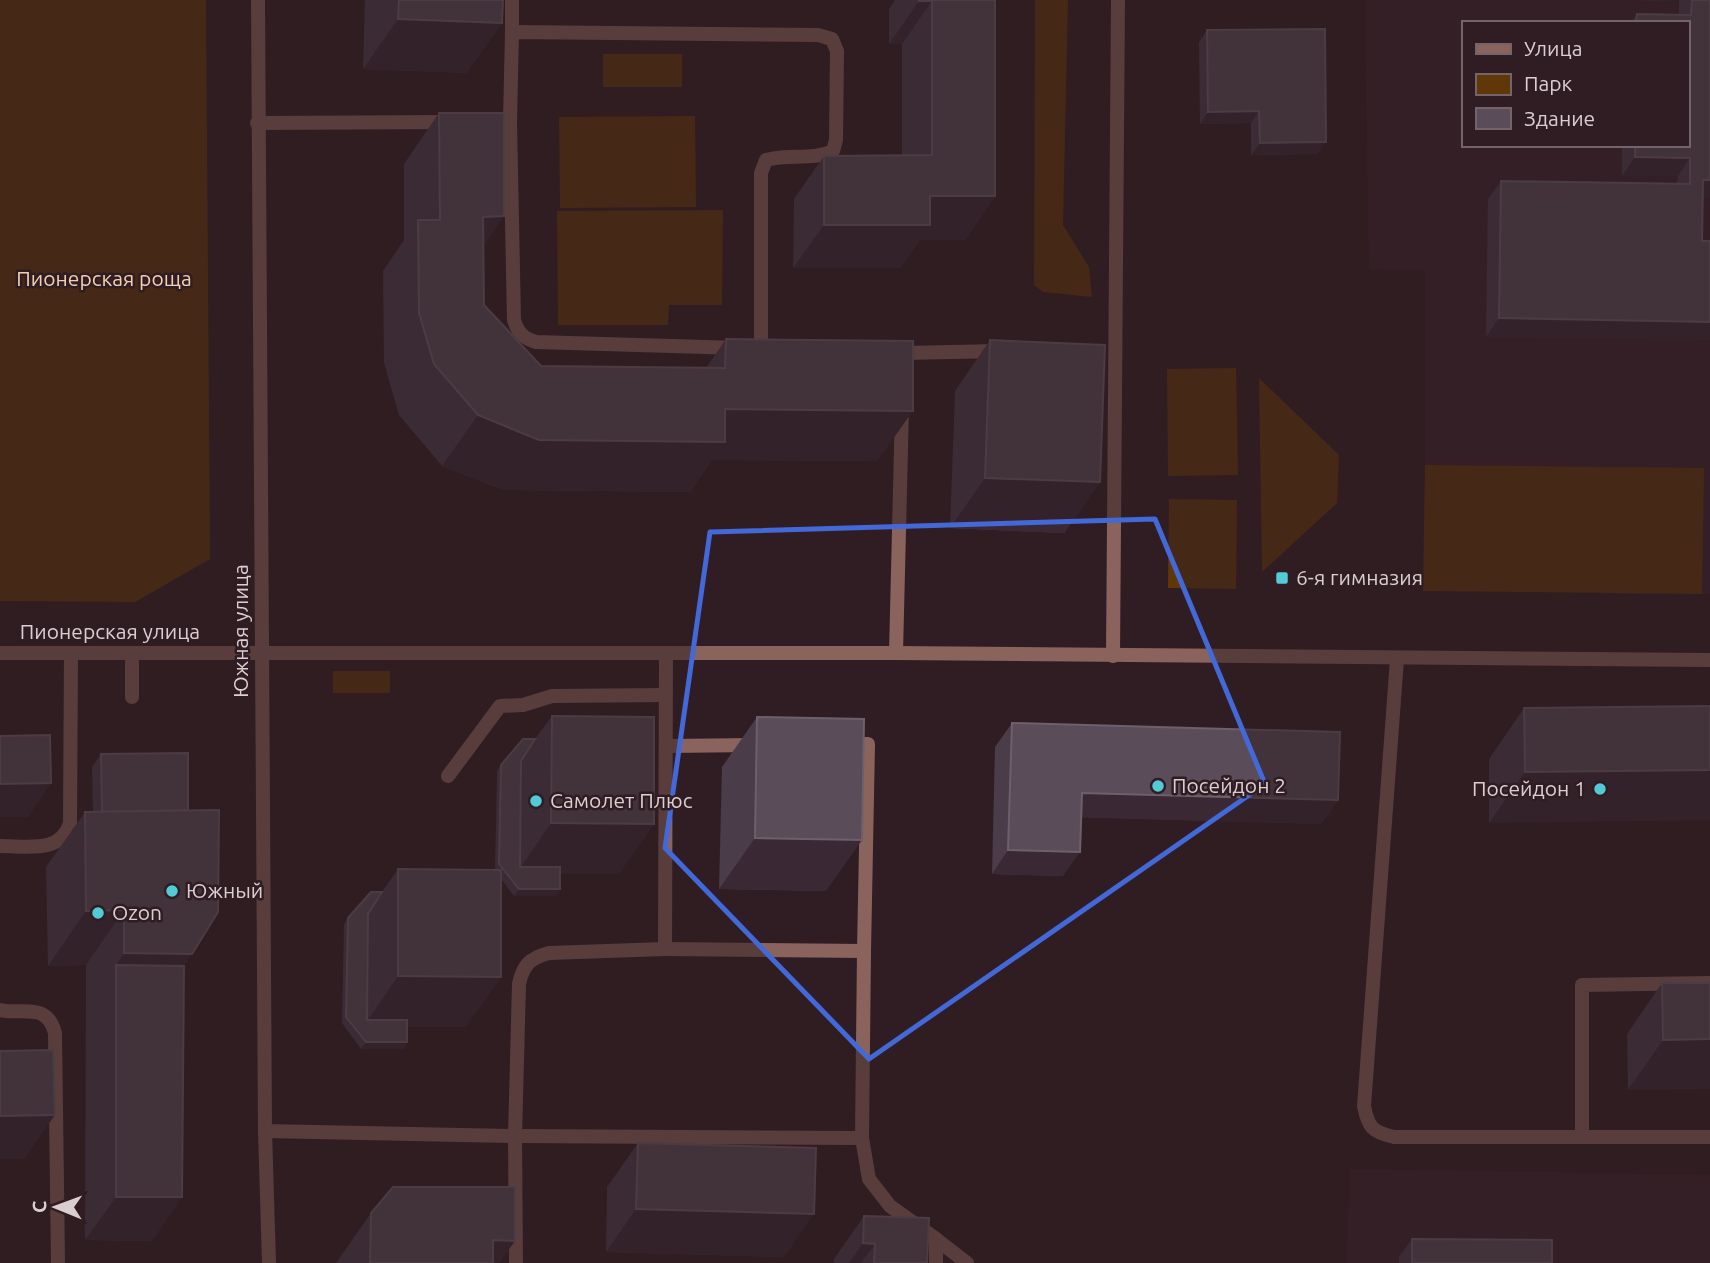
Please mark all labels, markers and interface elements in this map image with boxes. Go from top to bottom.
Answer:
legend [1462,21,1689,147]
text: Улица [1524,36,1582,60]
text: Парк [1524,71,1573,95]
text: Здание [1524,106,1595,130]
park label: Пионерская роща [16,266,192,290]
street label: Южная улица [228,564,252,698]
place label: 6-я гимназия [1296,565,1423,589]
marker: 6-я гимназия [1274,570,1290,586]
street label: Пионерская улица [20,619,200,643]
place label: Посейдон 2 [1172,773,1286,797]
place label: Посейдон 1 [1472,776,1586,800]
marker: Посейдон 2 [1150,778,1166,794]
marker: Посейдон 1 [1592,781,1608,797]
place label: Самолет Плюс [550,788,693,812]
marker: Самолет Плюс [528,793,544,809]
place label: Южный [186,878,263,902]
marker: Южный [164,883,180,899]
place label: Ozon [112,900,162,924]
marker: Ozon [90,905,106,921]
north arrow [21,1172,91,1242]
text: С [28,1200,50,1213]

